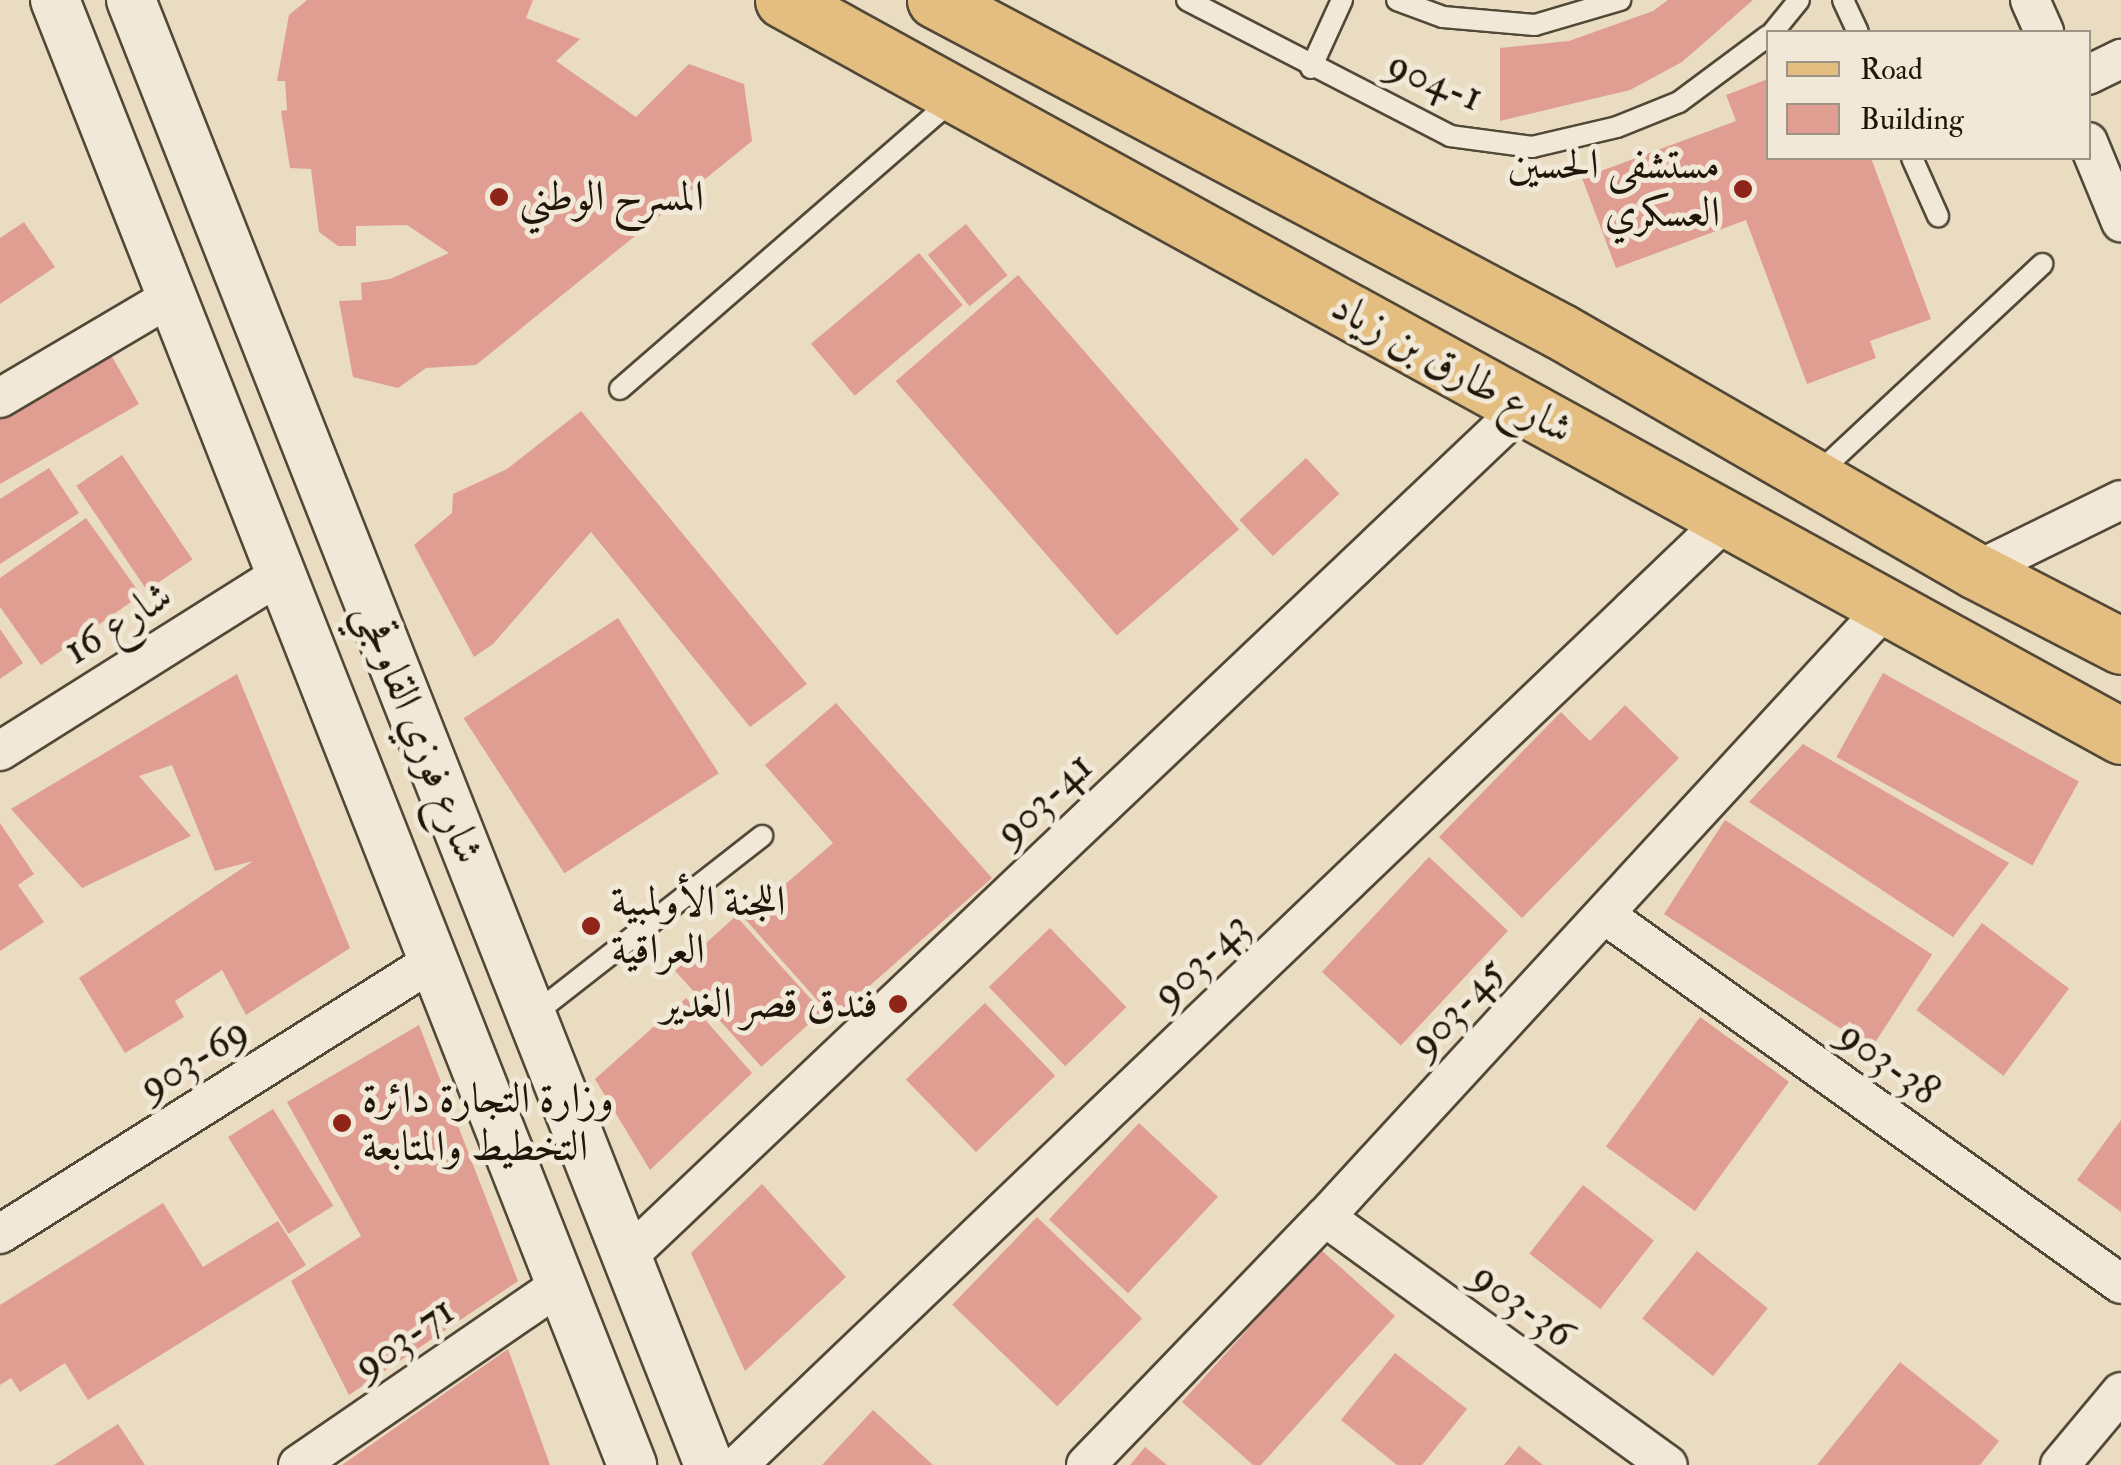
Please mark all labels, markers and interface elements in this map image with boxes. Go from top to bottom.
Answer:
legend [1766,30,2091,160]
street label: 904-1 [1380,39,1490,123]
text: Road [1860,51,1923,88]
text: Building [1860,101,1964,138]
place label: مستشفى الحسين العسكري [1508,140,1720,238]
place label: المسرح الوطني [519,172,704,222]
marker: مستشفى الحسين العسكري [1730,176,1756,202]
marker: المسرح الوطني [488,186,510,208]
street label: شارع طارق بن زياد [1322,281,1582,455]
street label: شارع 16 [55,570,181,676]
street label: شارع فوزي القاوقجي [344,595,494,871]
street label: 903-41 [985,742,1103,856]
place label: اللجنة الأولمبية العراقية [611,877,786,976]
street label: 903-43 [1142,902,1260,1018]
marker: اللجنة الأولمبية العراقية [580,915,602,937]
street label: 903-45 [1398,948,1516,1068]
place label: فندق قصر الغدير [660,979,878,1029]
marker: فندق قصر الغدير [887,993,909,1015]
street label: 903-69 [130,1006,258,1112]
street label: 903-38 [1829,1009,1949,1117]
place label: وزارة التجارة دائرة التخطيط والمتابعة [362,1074,614,1172]
marker: وزارة التجارة دائرة التخطيط والمتابعة [331,1112,353,1134]
street label: 903-36 [1462,1251,1584,1359]
street label: 903-71 [344,1285,464,1391]

